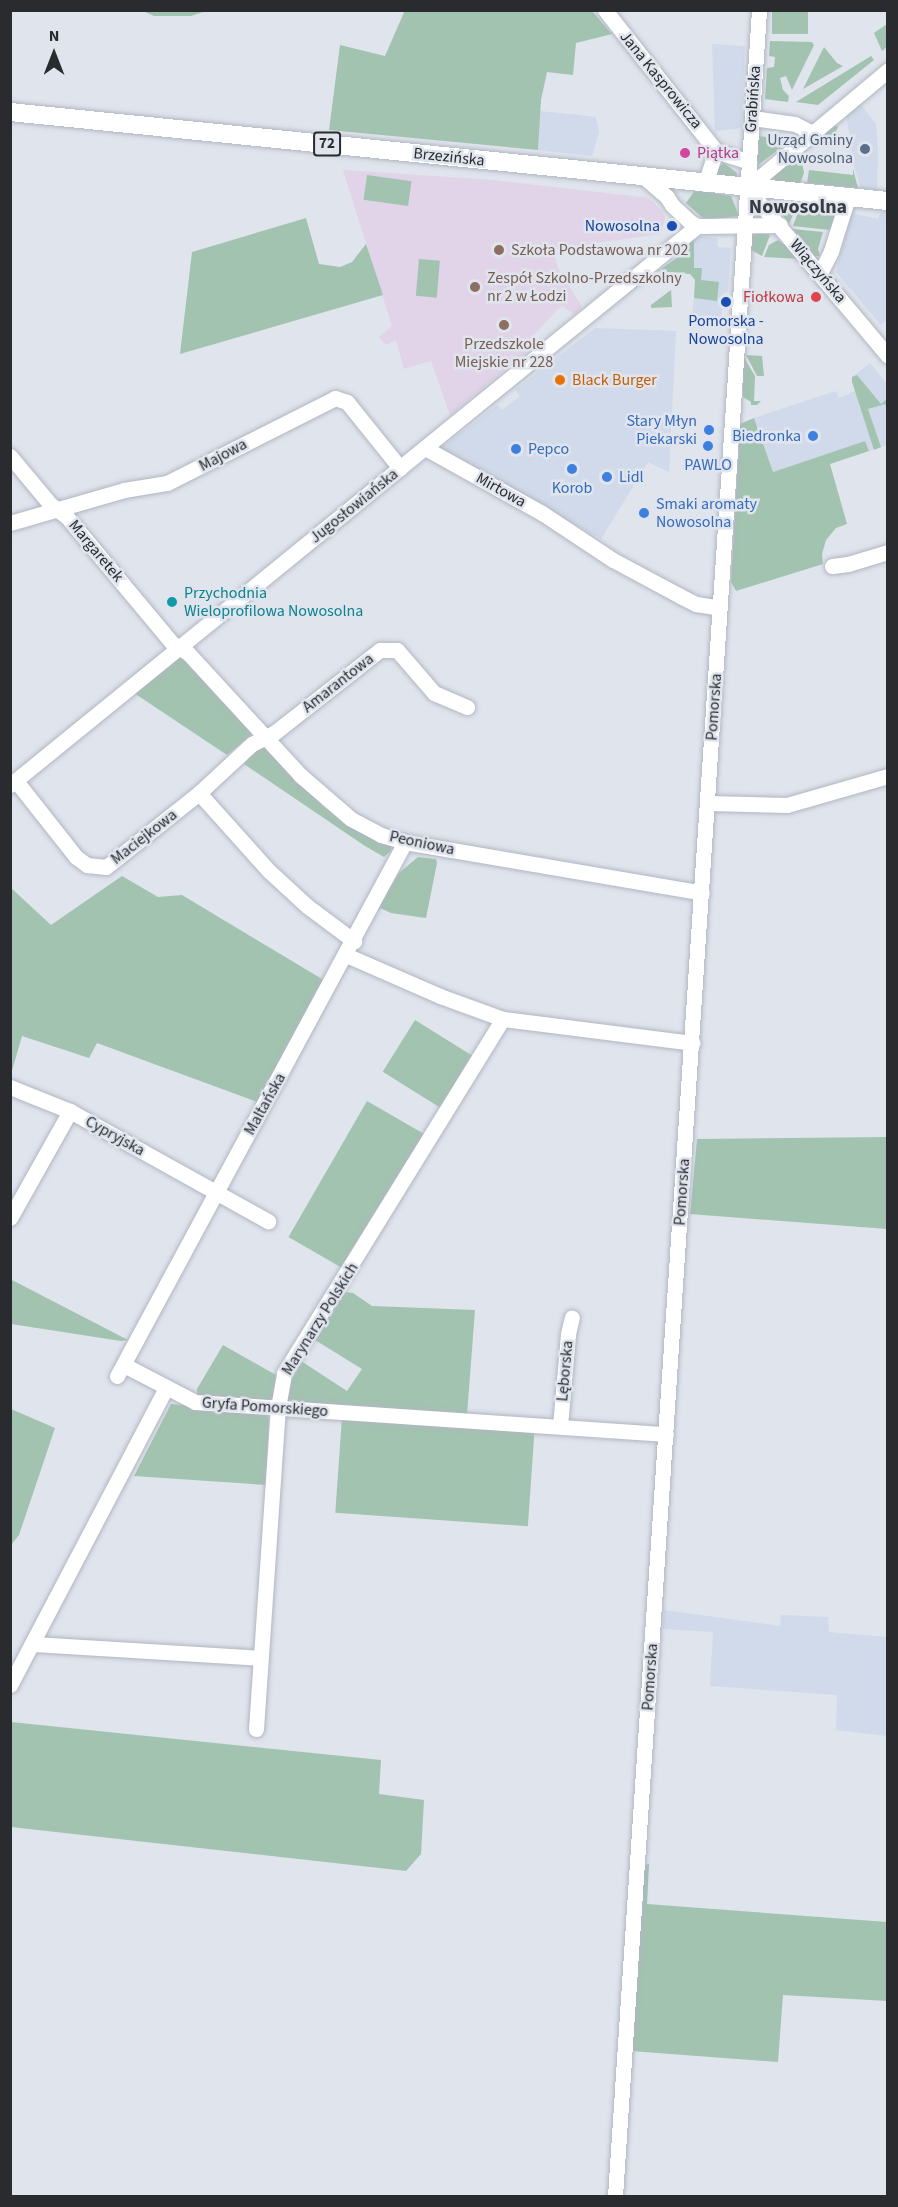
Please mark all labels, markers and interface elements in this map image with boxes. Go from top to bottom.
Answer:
north arrow [24,24,84,84]
text: N [49,25,59,47]
street label: Jana Kasprowicza [616,27,706,133]
street label: Grabińska [741,65,765,133]
place label: Urząd Gminy Nowosolna [767,130,853,168]
road number: 72 [312,132,342,156]
marker: Urząd Gminy Nowosolna [858,142,872,156]
place label: Piątka [697,143,739,163]
street label: Brzezińska [412,144,486,170]
marker: Piątka [678,146,692,160]
district label: Nowosolna [749,195,847,219]
place label: Nowosolna [585,216,660,236]
marker: Nowosolna [665,219,679,233]
street label: Wiączyńska [786,235,850,307]
place label: Szkoła Podstawowa nr 202 [511,240,688,260]
marker: Szkoła Podstawowa nr 202 [492,243,506,257]
place label: Zespół Szkolno-Przedszkolny nr 2 w Łodzi [487,268,682,306]
marker: Zespół Szkolno-Przedszkolny nr 2 w Łodzi [468,280,482,294]
place label: Fiołkowa [743,287,804,307]
marker: Fiołkowa [809,290,823,304]
marker: Pomorska - Nowosolna [719,295,733,309]
place label: Pomorska - Nowosolna [688,311,764,349]
marker: Przedszkole Miejskie nr 228 [497,318,511,332]
place label: Przedszkole Miejskie nr 228 [455,334,553,372]
place label: Black Burger [572,370,657,390]
marker: Black Burger [553,373,567,387]
place label: Stary Młyn Piekarski [626,411,697,449]
marker: Stary Młyn Piekarski [702,423,716,437]
place label: Biedronka [732,426,801,446]
marker: Biedronka [806,429,820,443]
street label: Majowa [196,434,250,476]
place label: Pepco [528,439,569,459]
marker: PAWLO [701,439,715,453]
marker: Pepco [509,442,523,456]
place label: PAWLO [684,455,732,475]
marker: Korob [565,462,579,476]
street label: Jugosłowiańska [306,465,402,547]
place label: Lidl [619,467,644,487]
street label: Mirtowa [473,468,529,512]
marker: Lidl [600,470,614,484]
place label: Korob [552,478,592,498]
place label: Smaki aromaty Nowosolna [656,494,757,532]
marker: Smaki aromaty Nowosolna [637,506,651,520]
street label: Margaretek [64,516,128,586]
place label: Przychodnia Wieloprofilowa Nowosolna [184,583,363,621]
marker: Przychodnia Wieloprofilowa Nowosolna [165,595,179,609]
street label: Amarantowa [299,649,377,717]
street label: Pomorska [702,673,726,741]
street label: Maciejkowa [107,805,181,869]
street label: Peoniowa [388,827,456,859]
street label: Maltańska [240,1070,290,1138]
street label: Cypryjska [82,1112,148,1160]
street label: Pomorska [670,1158,694,1226]
street label: Marynarzy Polskich [278,1259,362,1379]
street label: Lęborska [553,1340,577,1402]
street label: Gryfa Pomorskiego [201,1393,329,1421]
street label: Pomorska [638,1643,662,1711]

